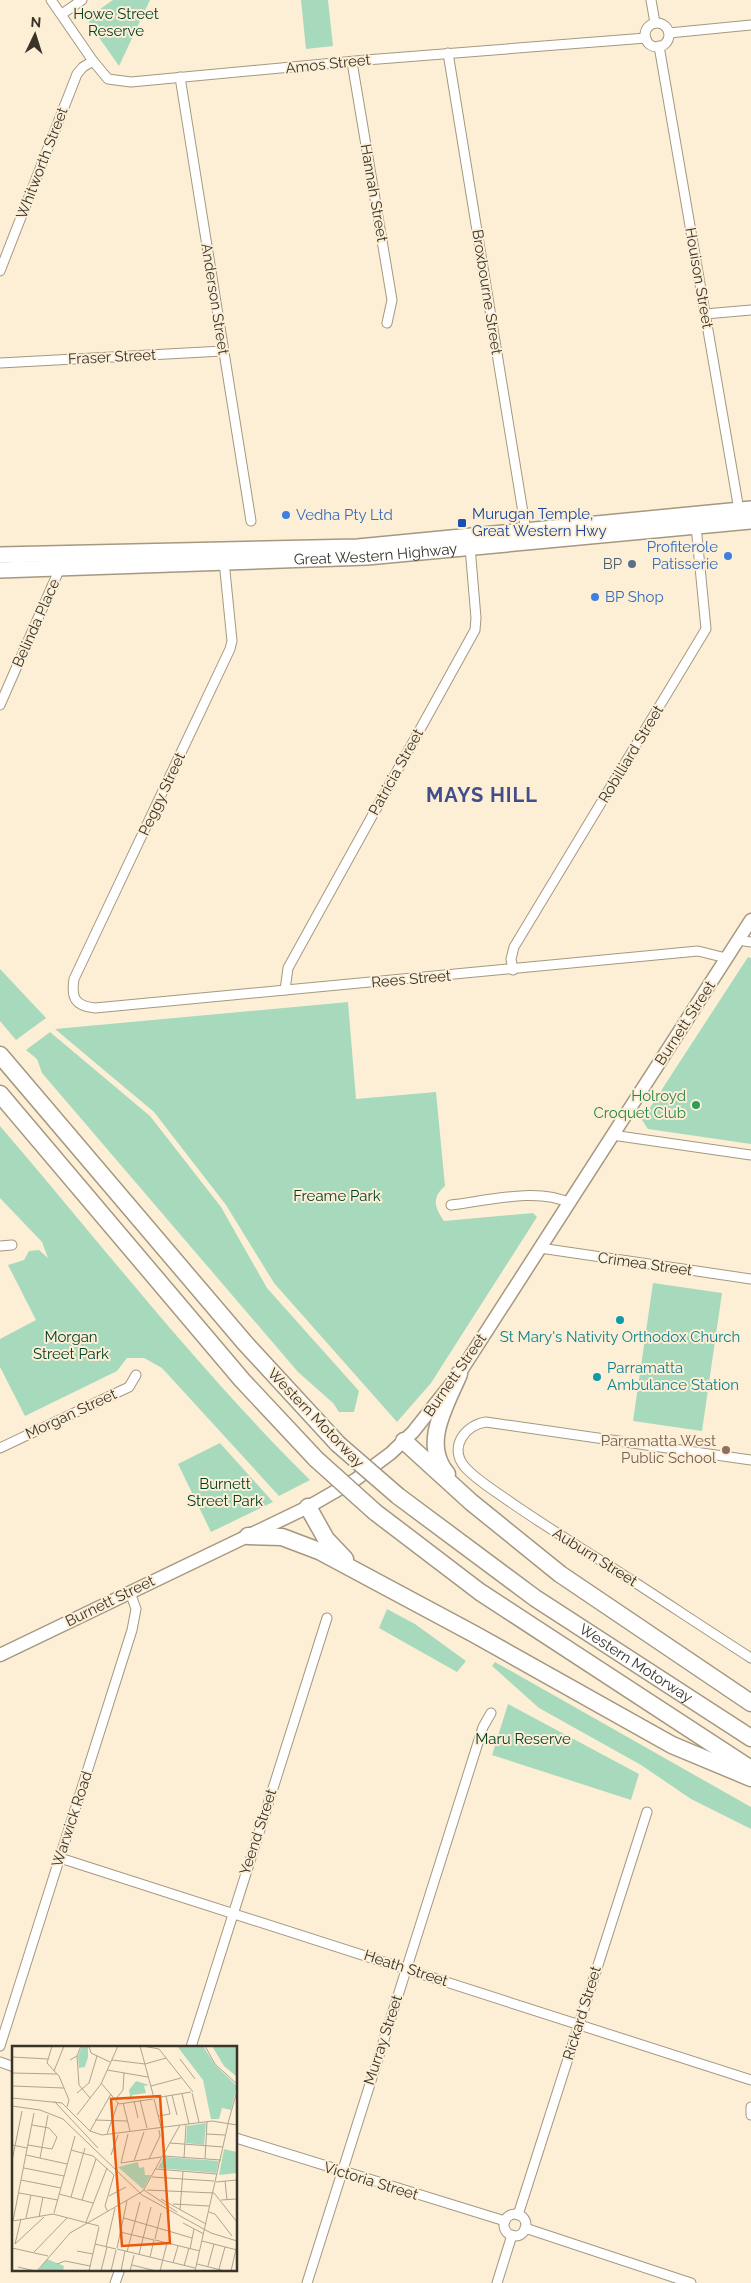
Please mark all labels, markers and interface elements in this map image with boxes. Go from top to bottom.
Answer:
park label: Howe Street Reserve [73,5,159,40]
north arrow [10,10,60,60]
text: N [30,14,42,30]
street label: Amos Street [285,51,371,77]
street label: Whitworth Street [12,105,72,221]
street label: Hannah Street [357,143,391,243]
street label: Houison Street [681,226,717,330]
street label: Broxbourne Street [468,228,506,356]
street label: Anderson Street [197,242,233,356]
street label: Fraser Street [68,346,156,368]
place label: Murugan Temple, Great Western Hwy [472,505,607,540]
place label: Vedha Pty Ltd [296,506,393,524]
marker: Vedha Pty Ltd [280,509,292,521]
marker: Murugan Temple, Great Western Hwy [456,517,468,529]
place label: Profiterole Patisserie [647,538,718,573]
street label: Great Western Highway [294,540,458,569]
marker: Profiterole Patisserie [722,550,734,562]
place label: BP [603,555,622,573]
marker: BP [626,558,638,570]
street label: Belinda Place [9,576,64,670]
place label: BP Shop [605,588,664,606]
marker: BP Shop [589,591,601,603]
street label: Robilliard Street [595,702,667,806]
street label: Patricia Street [365,726,427,818]
street label: Peggy Street [135,750,189,838]
district label: MAYS HILL [426,783,538,807]
street label: Rees Street [370,967,452,991]
street label: Burnett Street [651,977,719,1069]
place label: Holroyd Croquet Club [593,1087,686,1122]
marker: Holroyd Croquet Club [690,1099,702,1111]
park label: Freame Park [293,1187,381,1205]
street label: Crimea Street [597,1248,693,1280]
marker: St Mary's Nativity Orthodox Church [614,1314,626,1326]
park label: Morgan Street Park [33,1328,109,1363]
place label: St Mary's Nativity Orthodox Church [500,1328,740,1346]
street label: Burnett Street [420,1330,490,1420]
place label: Parramatta Ambulance Station [607,1359,739,1394]
street label: Western Motorway [264,1365,368,1471]
marker: Parramatta Ambulance Station [591,1371,603,1383]
street label: Morgan Street [23,1385,119,1443]
place label: Parramatta West Public School [601,1432,717,1467]
marker: Parramatta West Public School [720,1444,732,1456]
park label: Burnett Street Park [187,1475,263,1510]
street label: Auburn Street [549,1524,641,1590]
street label: Burnett Street [62,1572,158,1630]
street label: Western Motorway [576,1620,696,1707]
park label: Maru Reserve [475,1730,571,1748]
street label: Warwick Road [48,1769,96,1869]
street label: Yeend Street [236,1787,280,1877]
street label: Heath Street [362,1946,450,1990]
street label: Rickard Street [559,1964,605,2062]
street label: Murray Street [360,1993,406,2087]
inset map [12,2046,238,2270]
street label: Victoria Street [322,2158,420,2204]

